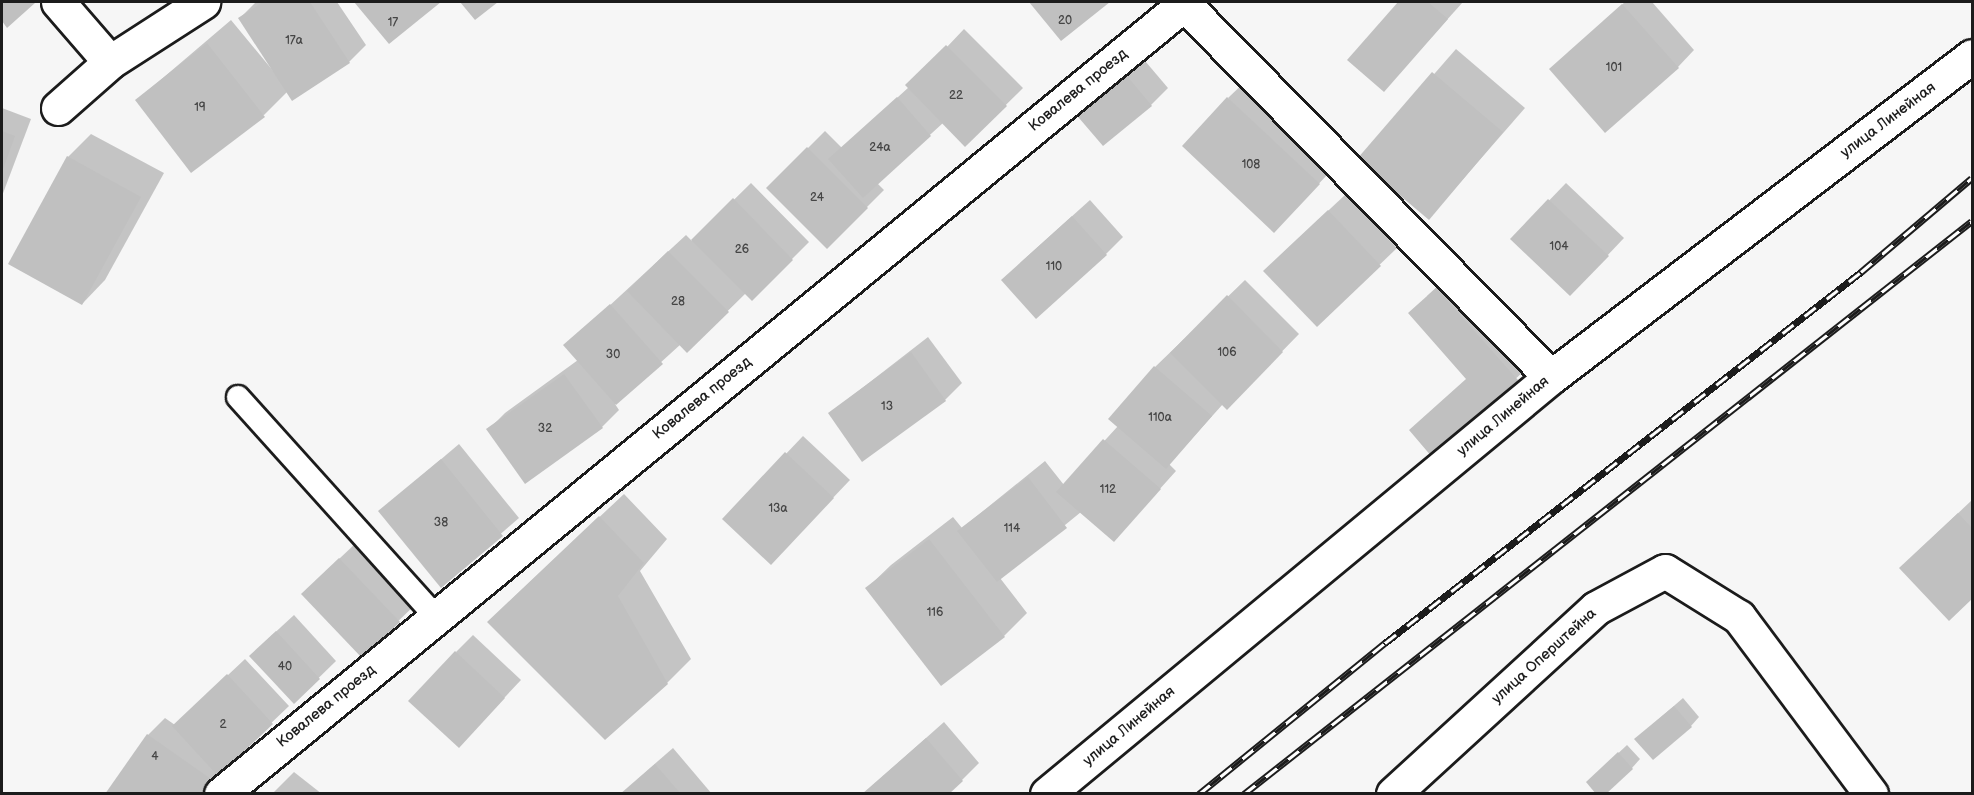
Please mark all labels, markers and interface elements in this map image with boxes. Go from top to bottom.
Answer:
house number: 20 [1058,14,1072,28]
house number: 17 [388,16,398,30]
house number: 17а [285,34,303,48]
street label: Ковалева проезд [1025,45,1131,135]
house number: 101 [1606,61,1622,75]
street label: улица Линейная [1837,78,1939,162]
house number: 22 [949,89,963,103]
house number: 19 [194,101,206,115]
house number: 24а [869,141,891,155]
house number: 108 [1242,158,1260,172]
house number: 24 [810,191,824,205]
house number: 104 [1549,240,1569,254]
house number: 26 [735,243,749,257]
house number: 110 [1046,260,1062,274]
house number: 28 [671,295,685,309]
house number: 106 [1217,346,1237,360]
house number: 30 [606,348,620,362]
street label: Ковалева проезд [649,353,755,443]
street label: улица Линейная [1453,372,1553,460]
house number: 13 [881,400,893,414]
house number: 110а [1148,411,1172,425]
house number: 32 [538,422,552,436]
house number: 112 [1100,483,1116,497]
house number: 13а [768,502,788,516]
house number: 38 [434,516,448,530]
house number: 114 [1004,522,1020,536]
street label: улица Оперштейна [1488,604,1600,708]
house number: 116 [927,606,943,620]
house number: 40 [278,660,292,674]
street label: Ковалева проезд [273,661,379,751]
street label: улица Линейная [1079,682,1179,770]
house number: 2 [219,718,227,732]
house number: 4 [151,750,159,764]

